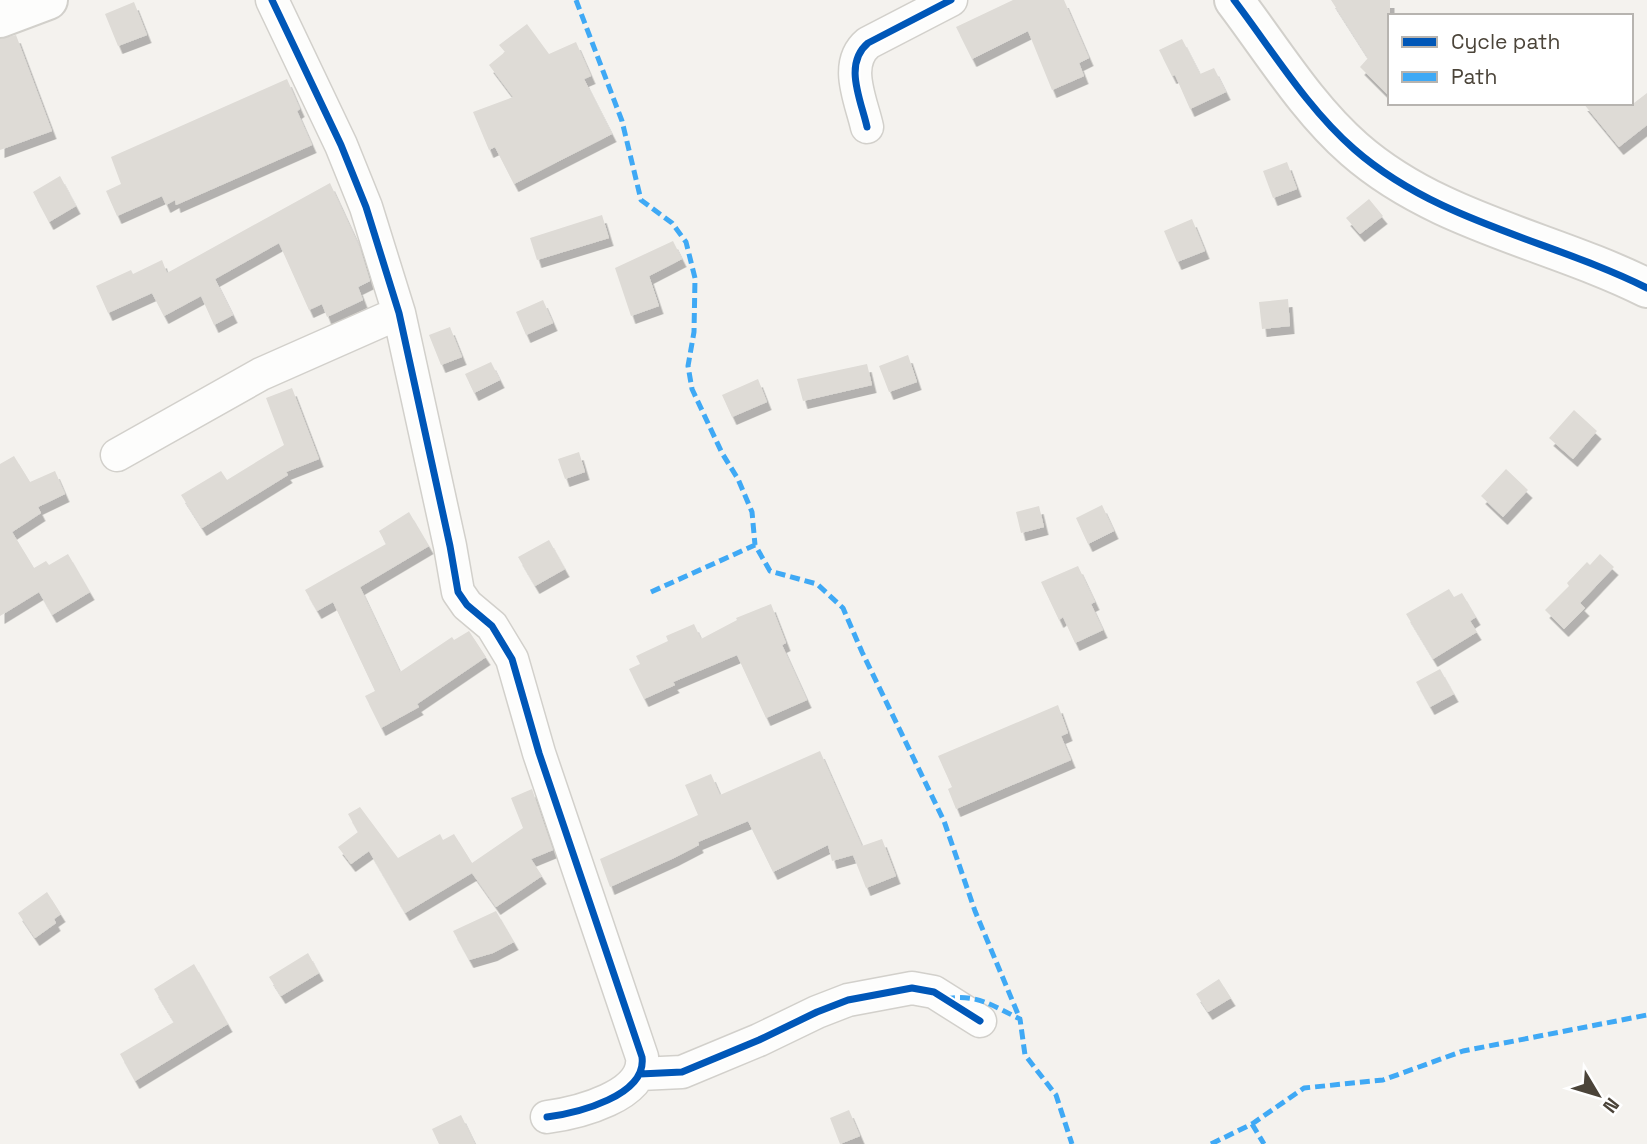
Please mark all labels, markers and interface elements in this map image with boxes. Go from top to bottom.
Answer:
legend [1388,14,1633,105]
text: Cycle path [1451,28,1560,55]
text: Path [1451,63,1497,90]
north arrow [1563,1060,1633,1130]
text: N [1597,1092,1625,1118]

